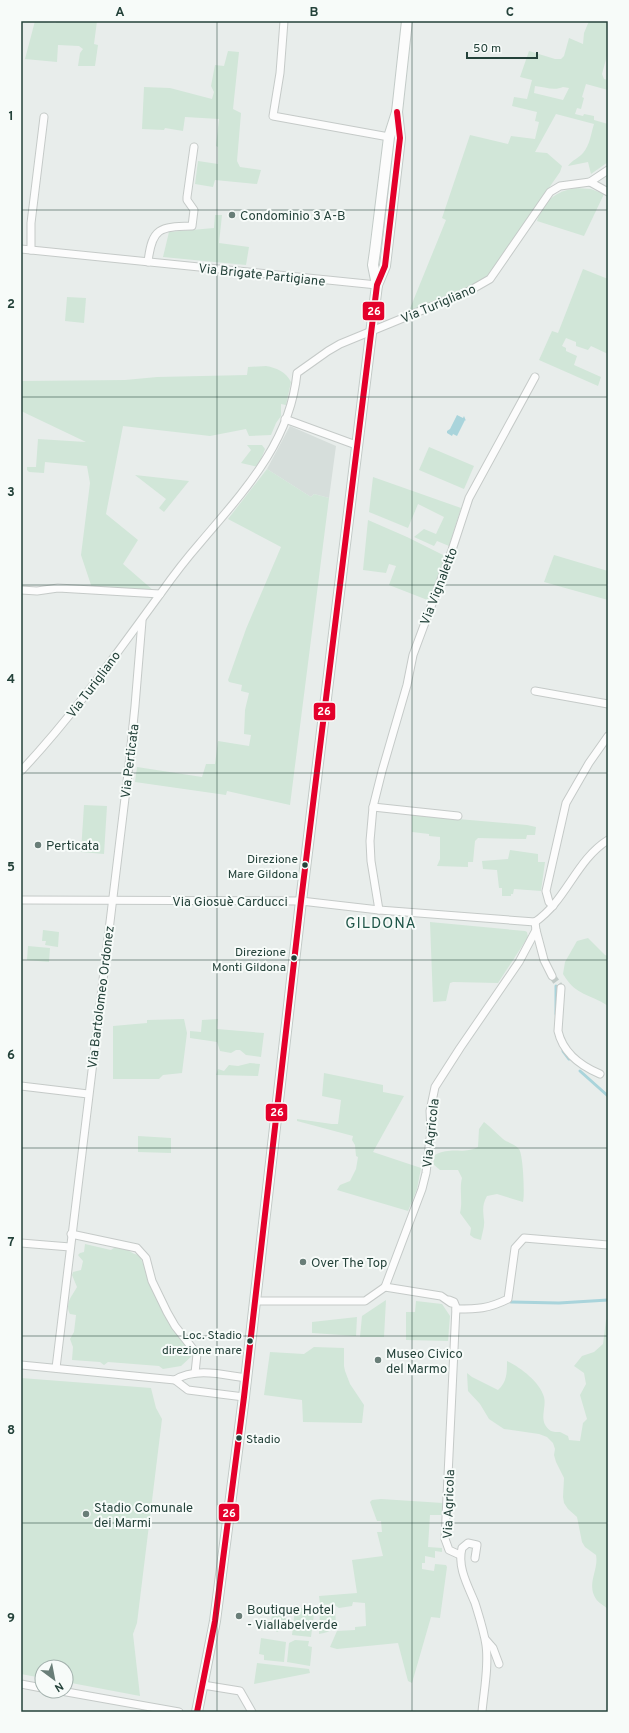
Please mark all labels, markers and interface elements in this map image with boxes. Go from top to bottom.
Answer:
text: A [115,5,125,21]
text: B [310,5,319,21]
text: C [506,5,514,21]
scale bar [467,34,537,60]
text: 50 m [473,41,501,57]
text: 1 [8,109,14,125]
place label: Condominio 3 A-B [240,209,345,225]
marker: Condominio 3 A-B [227,210,237,220]
street label: Via Brigate Partigiane [197,261,326,291]
street label: Via Turigliano [399,282,479,328]
text: 2 [7,297,15,313]
line badge: 26 [362,301,385,321]
text: 26 [367,305,381,319]
text: 3 [7,485,15,501]
street label: Via Vignaletto [418,546,462,628]
street label: Via Turigliano [64,649,125,722]
text: 4 [7,672,15,688]
line badge: 26 [313,702,336,721]
text: 26 [317,705,331,719]
street label: Via Perticata [118,723,143,799]
place label: Perticata [46,839,99,855]
marker: Perticata [33,840,43,850]
place label: Direzione Mare Gildona [228,852,298,883]
text: 5 [7,860,15,876]
marker: Direzione Mare Gildona [300,860,310,870]
street label: Via Giosuè Carducci [172,895,288,911]
district label: GILDONA [345,915,417,934]
street label: Via Bartolomeo Ordonez [85,925,119,1070]
place label: Direzione Monti Gildona [212,945,286,976]
marker: Direzione Monti Gildona [289,953,299,963]
text: 6 [7,1048,15,1064]
street label: Via Agricola [420,1098,444,1169]
line badge: 26 [265,1103,288,1122]
text: 26 [270,1106,284,1120]
text: 7 [8,1235,15,1251]
place label: Over The Top [311,1256,387,1272]
marker: Over The Top [298,1257,308,1267]
place label: Loc. Stadio direzione mare [162,1328,242,1359]
marker: Loc. Stadio direzione mare [245,1336,255,1346]
place label: Museo Civico del Marmo [386,1347,463,1378]
marker: Museo Civico del Marmo [373,1355,383,1365]
text: 8 [7,1423,15,1439]
place label: Stadio [246,1432,281,1448]
marker: Stadio [234,1433,244,1443]
street label: Via Agricola [441,1469,459,1539]
place label: Stadio Comunale dei Marmi [94,1501,193,1532]
line badge: 26 [218,1503,240,1522]
text: 26 [222,1507,236,1521]
marker: Stadio Comunale dei Marmi [81,1509,91,1519]
place label: Boutique Hotel - Viallabelverde [247,1603,338,1634]
text: 9 [7,1611,15,1627]
marker: Boutique Hotel - Viallabelverde [234,1611,244,1621]
north arrow [34,1659,74,1699]
text: N [52,1679,66,1695]

